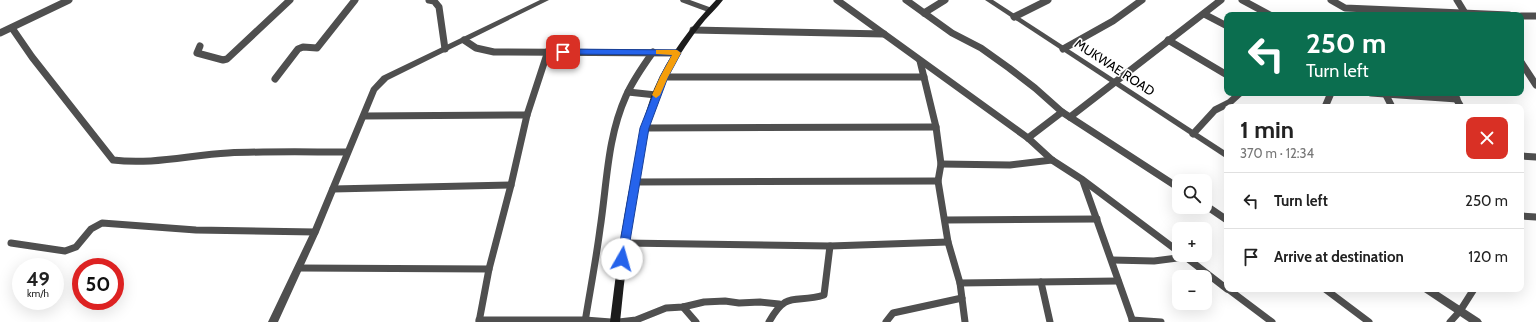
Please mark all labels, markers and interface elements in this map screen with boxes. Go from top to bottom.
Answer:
text: 250 m [1306,26,1386,60]
icon: left [1240,28,1292,80]
pin [546,35,580,69]
street label: MUKWAE ROAD [1072,35,1158,99]
icon: arrive [552,41,574,63]
text: Turn left [1306,60,1369,82]
text: 1 min [1240,115,1294,144]
button: close [1466,117,1508,159]
text: 370 m · 12:34 [1240,145,1314,161]
map controls [1172,174,1212,310]
button: search [1172,174,1212,214]
icon: left [1240,190,1262,212]
text: Turn left [1274,192,1328,210]
text: 250 m [1465,192,1508,210]
button: + [1172,222,1212,262]
position arrow [601,238,643,280]
icon: arrive [1240,246,1262,268]
text: Arrive at destination [1274,248,1404,266]
text: 120 m [1468,248,1508,266]
speed limit sign: 50 [72,258,124,310]
text: 49 [26,267,50,291]
button: − [1172,270,1212,310]
text: km/h [27,287,49,300]

